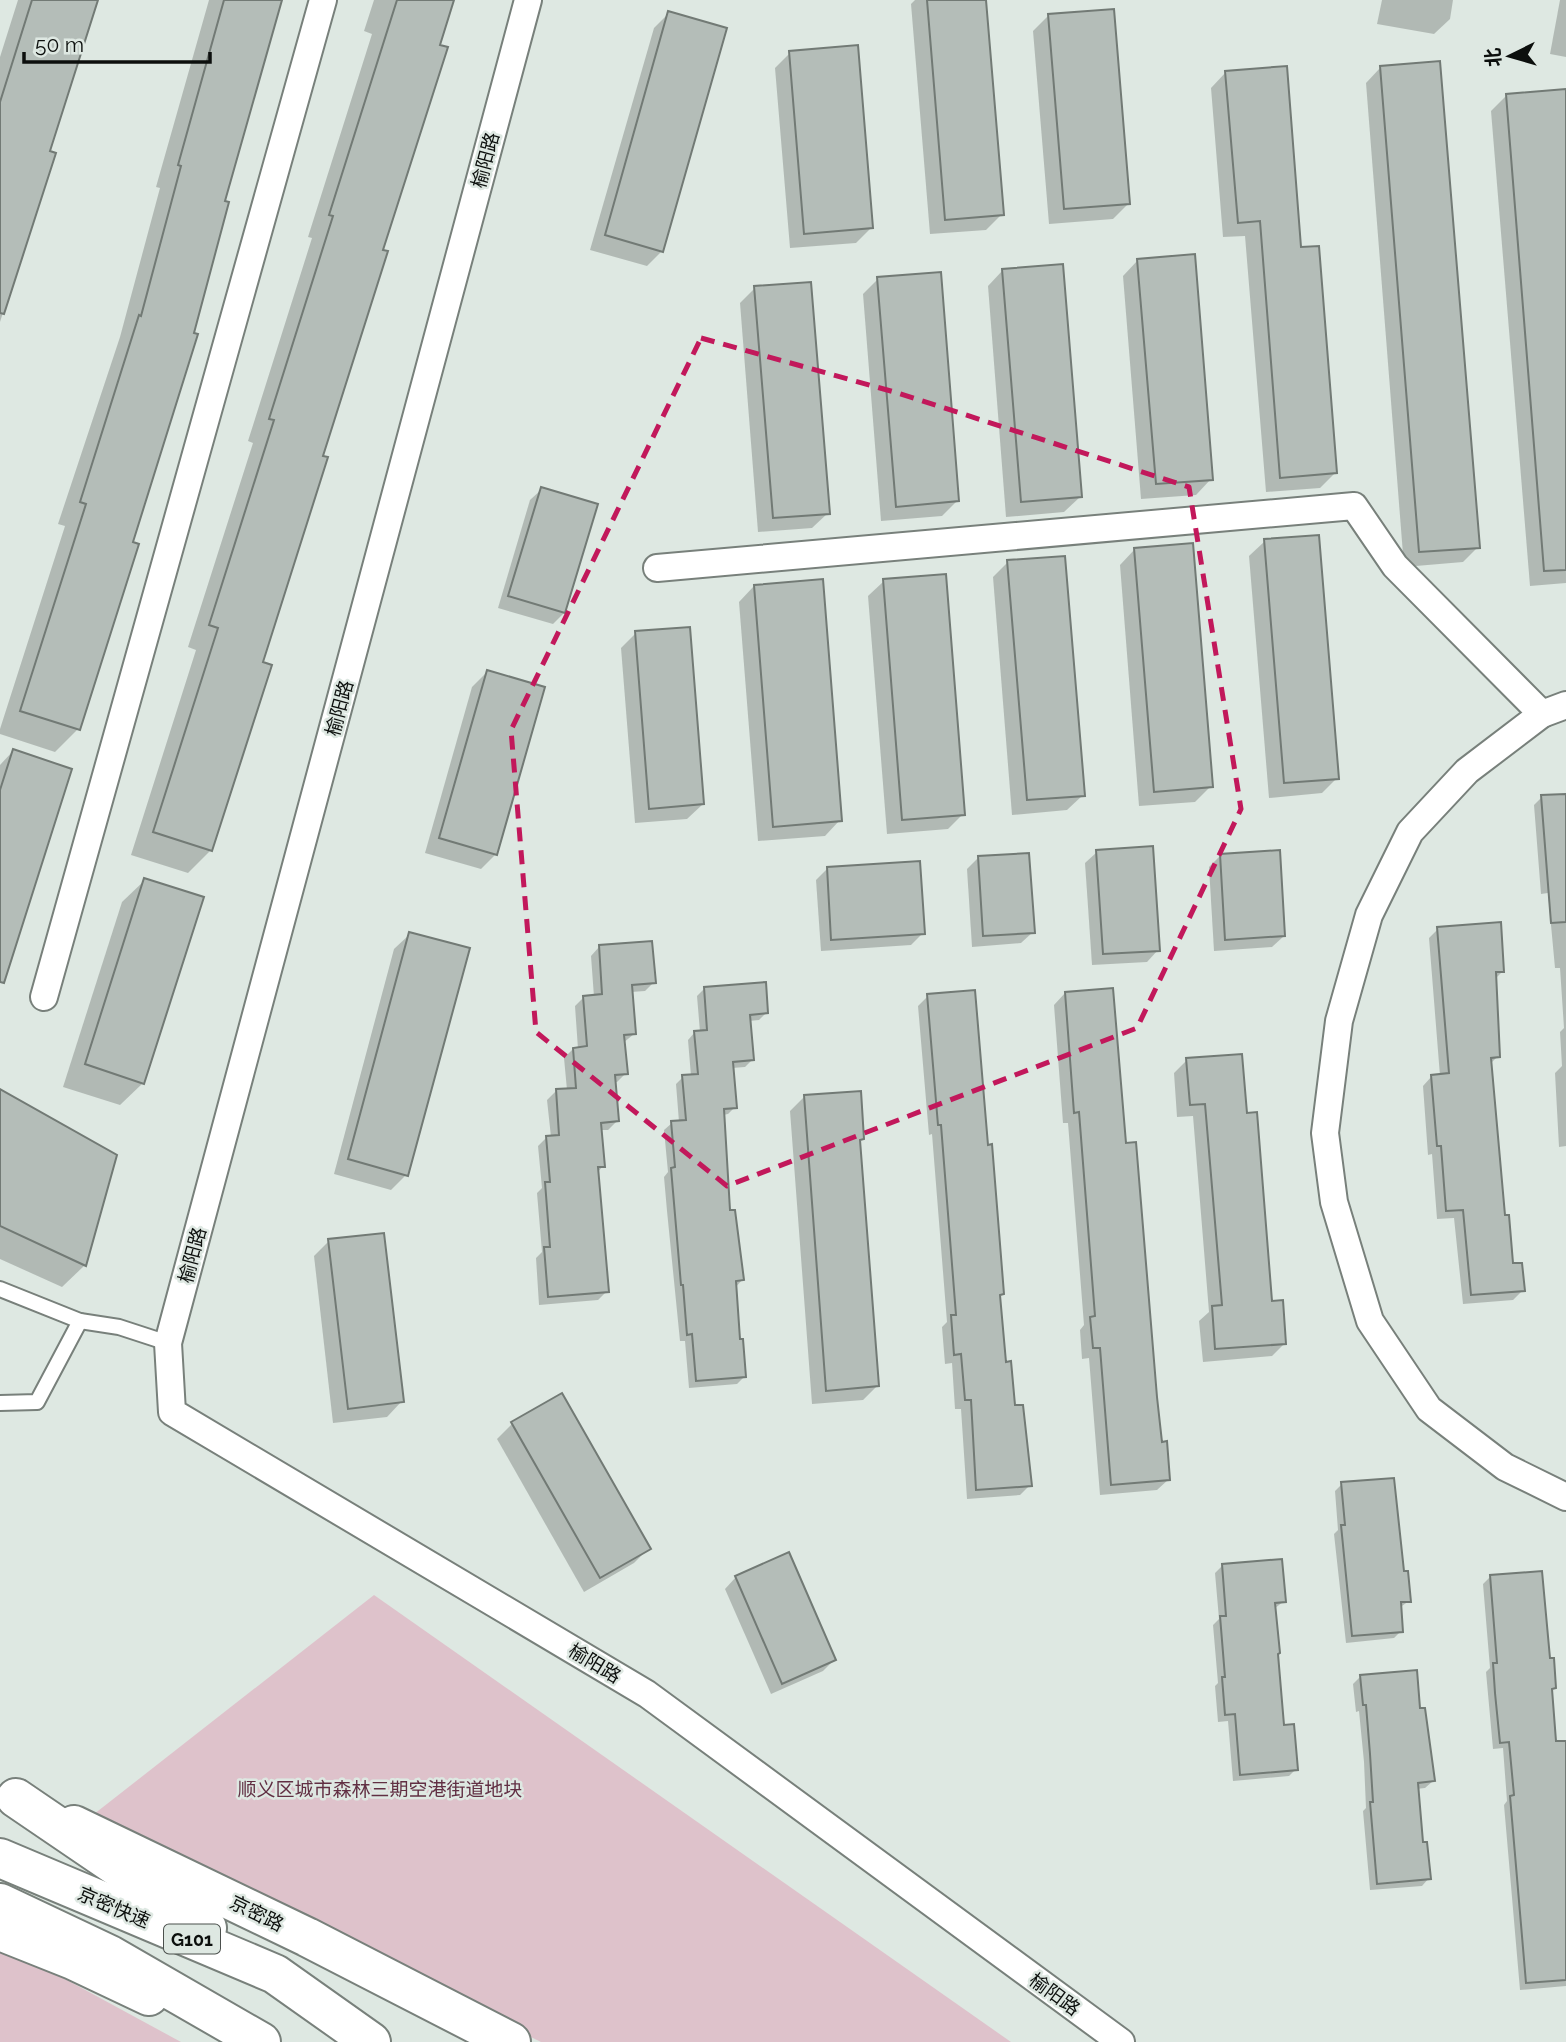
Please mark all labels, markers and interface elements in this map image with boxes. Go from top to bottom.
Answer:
scale bar [24,21,210,65]
north arrow [1475,21,1545,91]
text: 50 m [35,32,84,57]
text: 北 [1481,47,1505,68]
street label: 榆阳路 [467,130,503,190]
street label: 榆阳路 [321,678,357,738]
street label: 榆阳路 [174,1225,210,1285]
street label: 榆阳路 [565,1639,625,1687]
park label: 顺义区城市森林三期空港街道地块 [237,1778,523,1800]
street label: 京密快速 [75,1882,153,1932]
street label: 京密路 [227,1891,287,1935]
road number: G101 [164,1924,220,1954]
street label: 榆阳路 [1025,1968,1085,2020]

